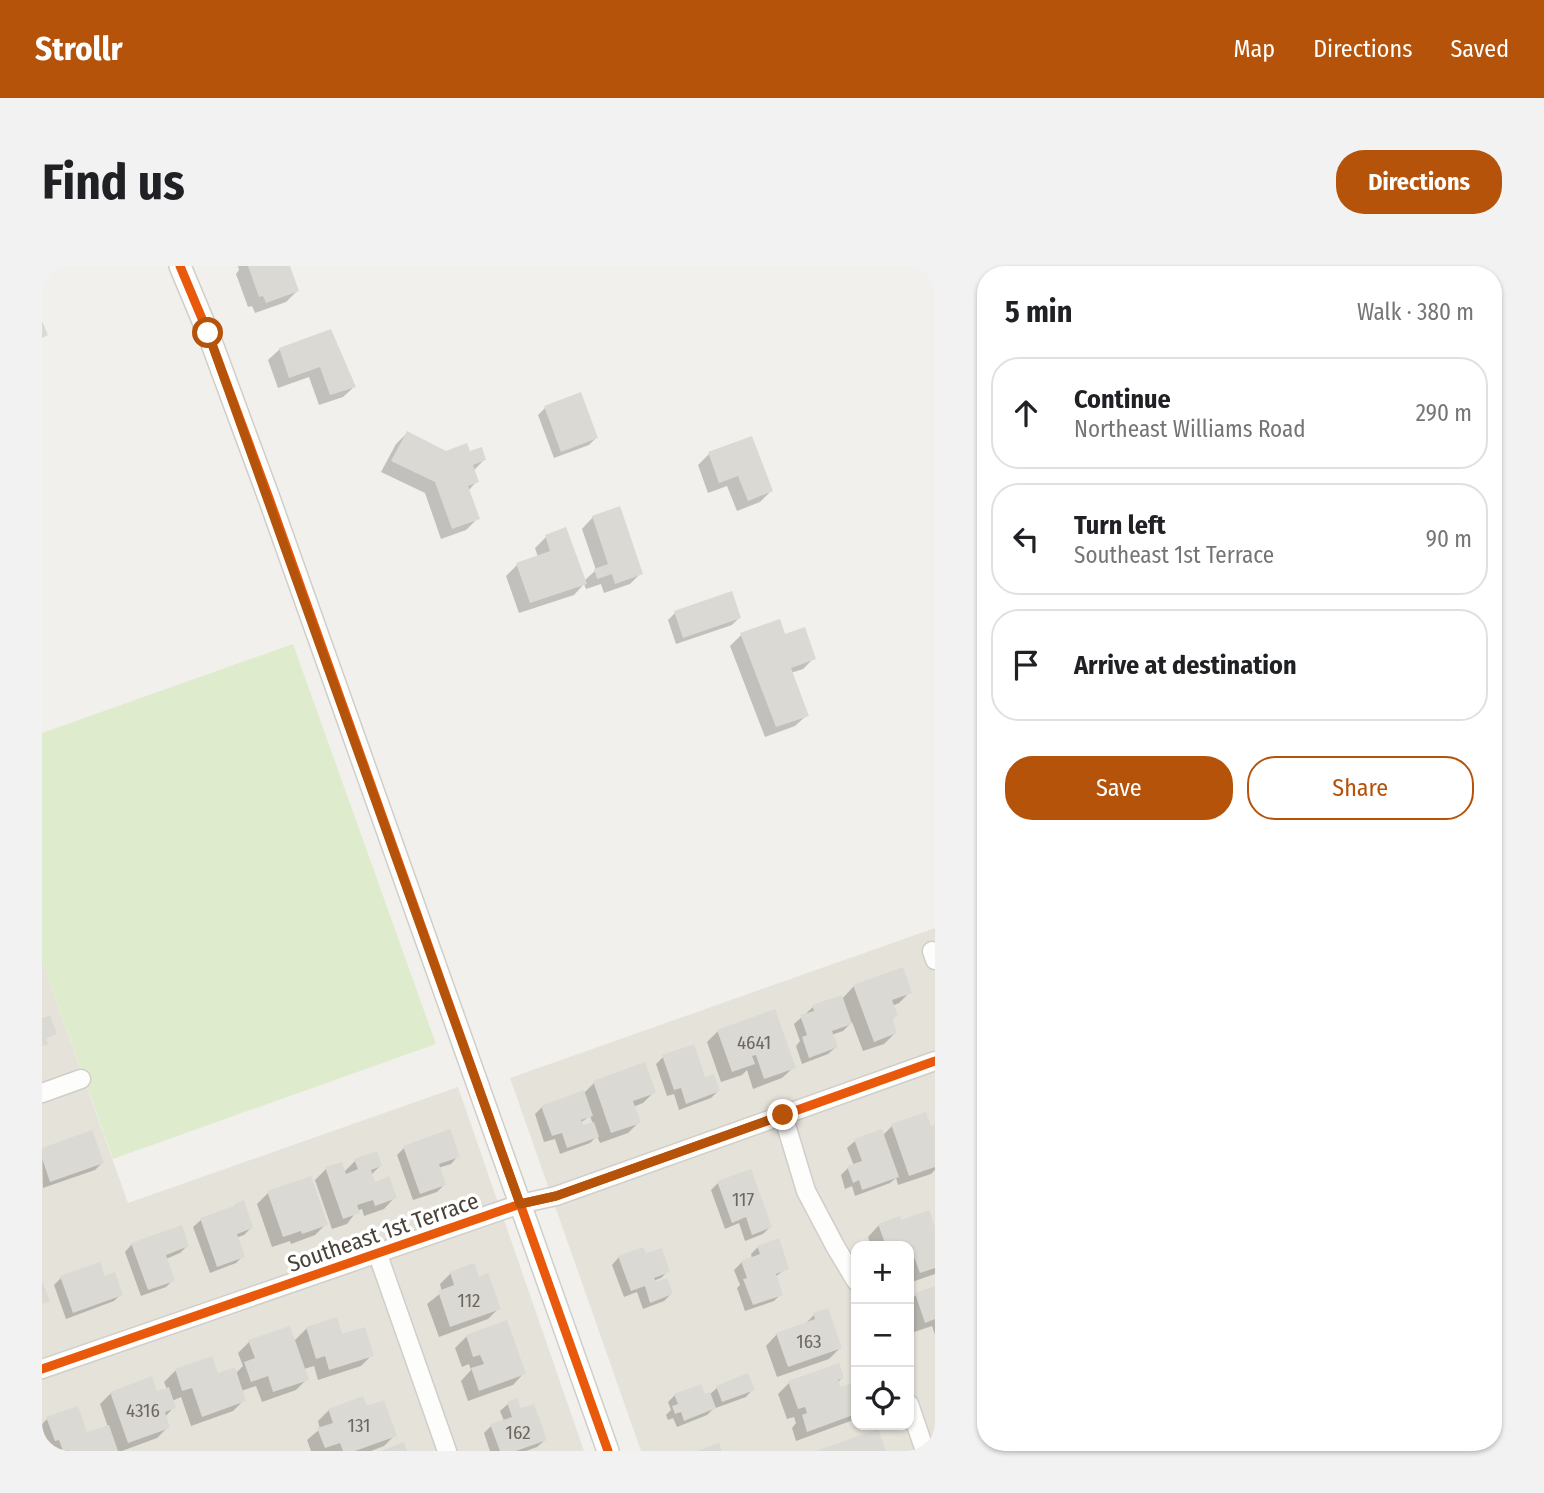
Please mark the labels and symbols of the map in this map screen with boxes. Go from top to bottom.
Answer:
route start [192,317,223,348]
house number: 4641 [737,1031,771,1054]
route end [767,1099,798,1130]
street label: Southeast 1st Terrace [284,1186,482,1278]
house number: 117 [732,1188,754,1211]
house number: 112 [458,1289,480,1312]
house number: 163 [796,1330,822,1353]
house number: 4316 [126,1399,160,1422]
house number: 131 [348,1414,370,1437]
house number: 162 [505,1421,531,1444]

